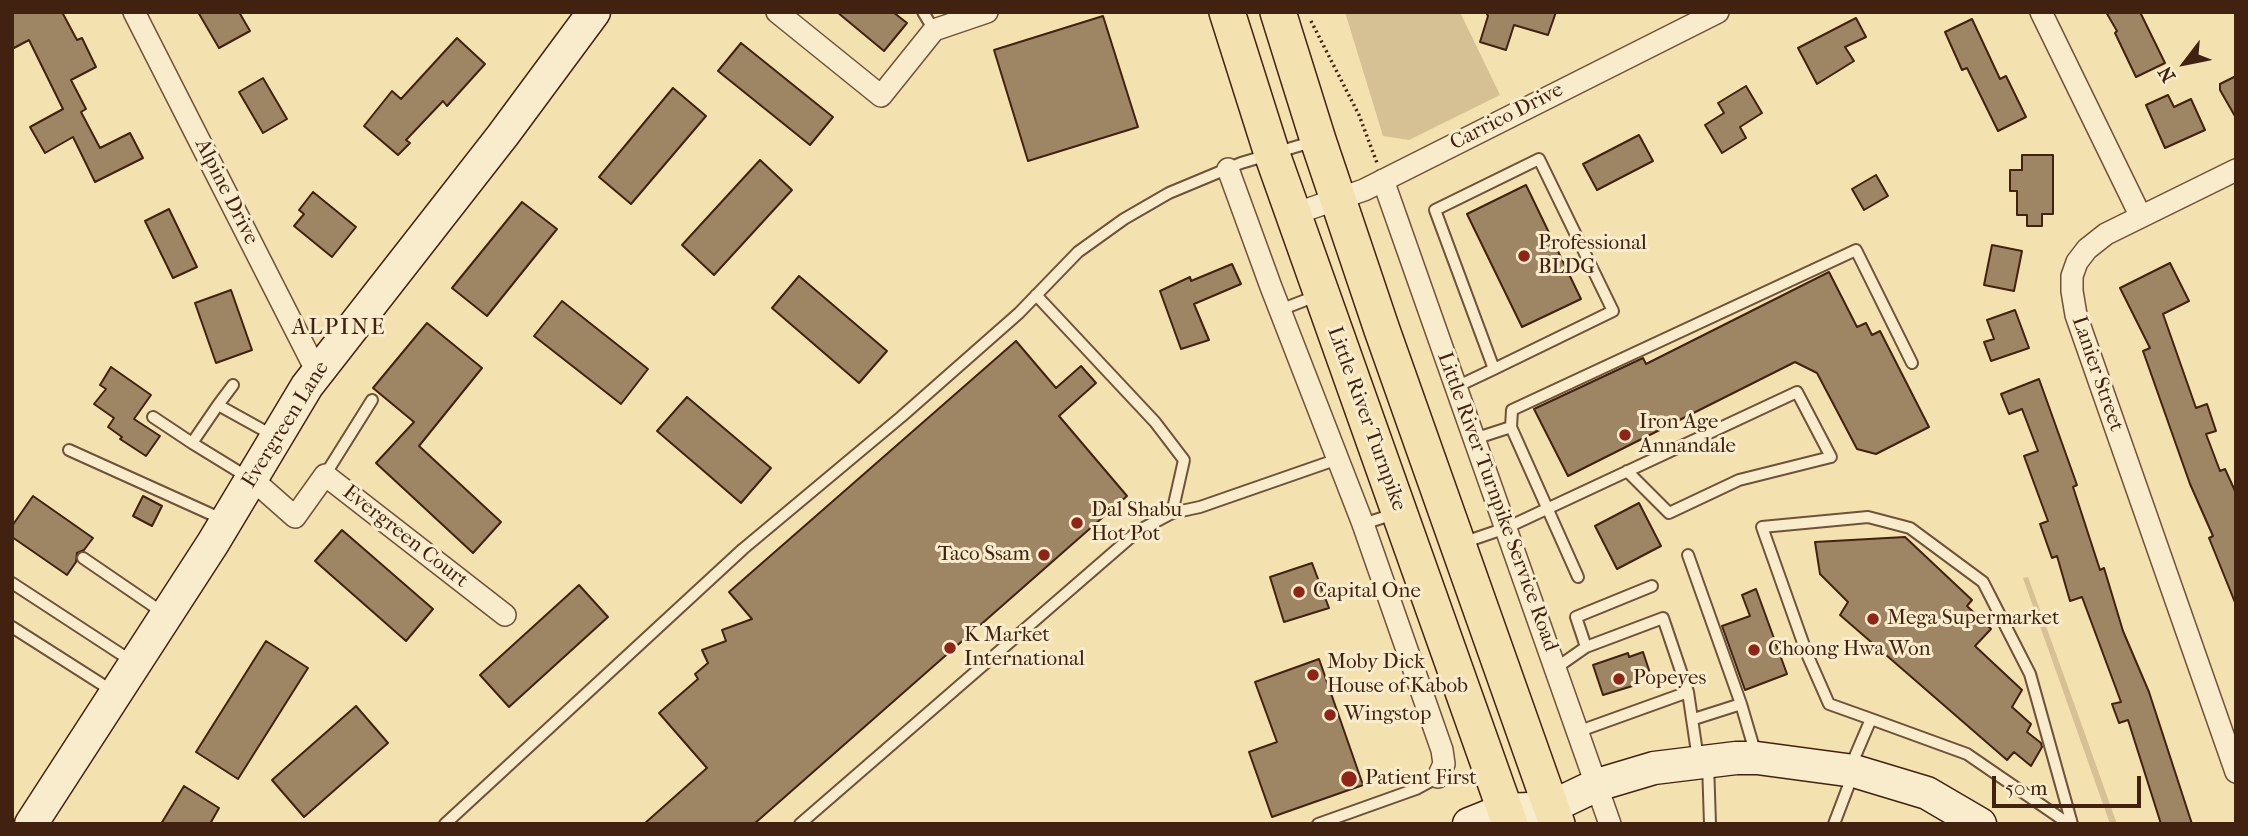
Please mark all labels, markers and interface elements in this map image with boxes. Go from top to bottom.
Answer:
north arrow [2150,28,2220,98]
text: N [2154,62,2180,86]
street label: Carrico Drive [1446,78,1568,156]
street label: Alpine Drive [189,135,263,249]
place label: Professional BLDG [1538,231,1647,281]
marker: Professional BLDG [1516,248,1532,264]
street label: Lanier Street [2066,313,2128,435]
district label: ALPINE [292,314,386,342]
street label: Little River Turnpike [1321,323,1411,515]
street label: Little River Turnpike Service Road [1431,349,1563,655]
street label: Evergreen Lane [237,357,335,493]
place label: Iron Age Annandale [1639,410,1736,460]
marker: Iron Age Annandale [1617,427,1633,443]
street label: Evergreen Court [337,480,473,594]
place label: Dal Shabu Hot Pot [1091,498,1182,548]
marker: Dal Shabu Hot Pot [1069,515,1085,531]
place label: Taco Ssam [938,542,1030,568]
marker: Taco Ssam [1036,547,1052,563]
place label: Capital One [1313,579,1421,605]
marker: Capital One [1291,584,1307,600]
place label: Mega Supermarket [1887,606,2059,632]
marker: Mega Supermarket [1865,611,1881,627]
place label: K Market International [964,623,1085,673]
place label: Choong Hwa Won [1768,637,1931,663]
marker: K Market International [942,640,958,656]
marker: Choong Hwa Won [1746,642,1762,658]
place label: Moby Dick House of Kabob [1327,650,1468,700]
place label: Popeyes [1633,666,1706,692]
marker: Moby Dick House of Kabob [1305,667,1321,683]
marker: Popeyes [1611,671,1627,687]
place label: Wingstop [1344,702,1431,728]
marker: Wingstop [1322,707,1338,723]
scale bar [1996,762,2145,806]
place label: Patient First [1365,766,1477,792]
marker: Patient First [1339,769,1359,789]
text: 50 m [2005,776,2048,800]

